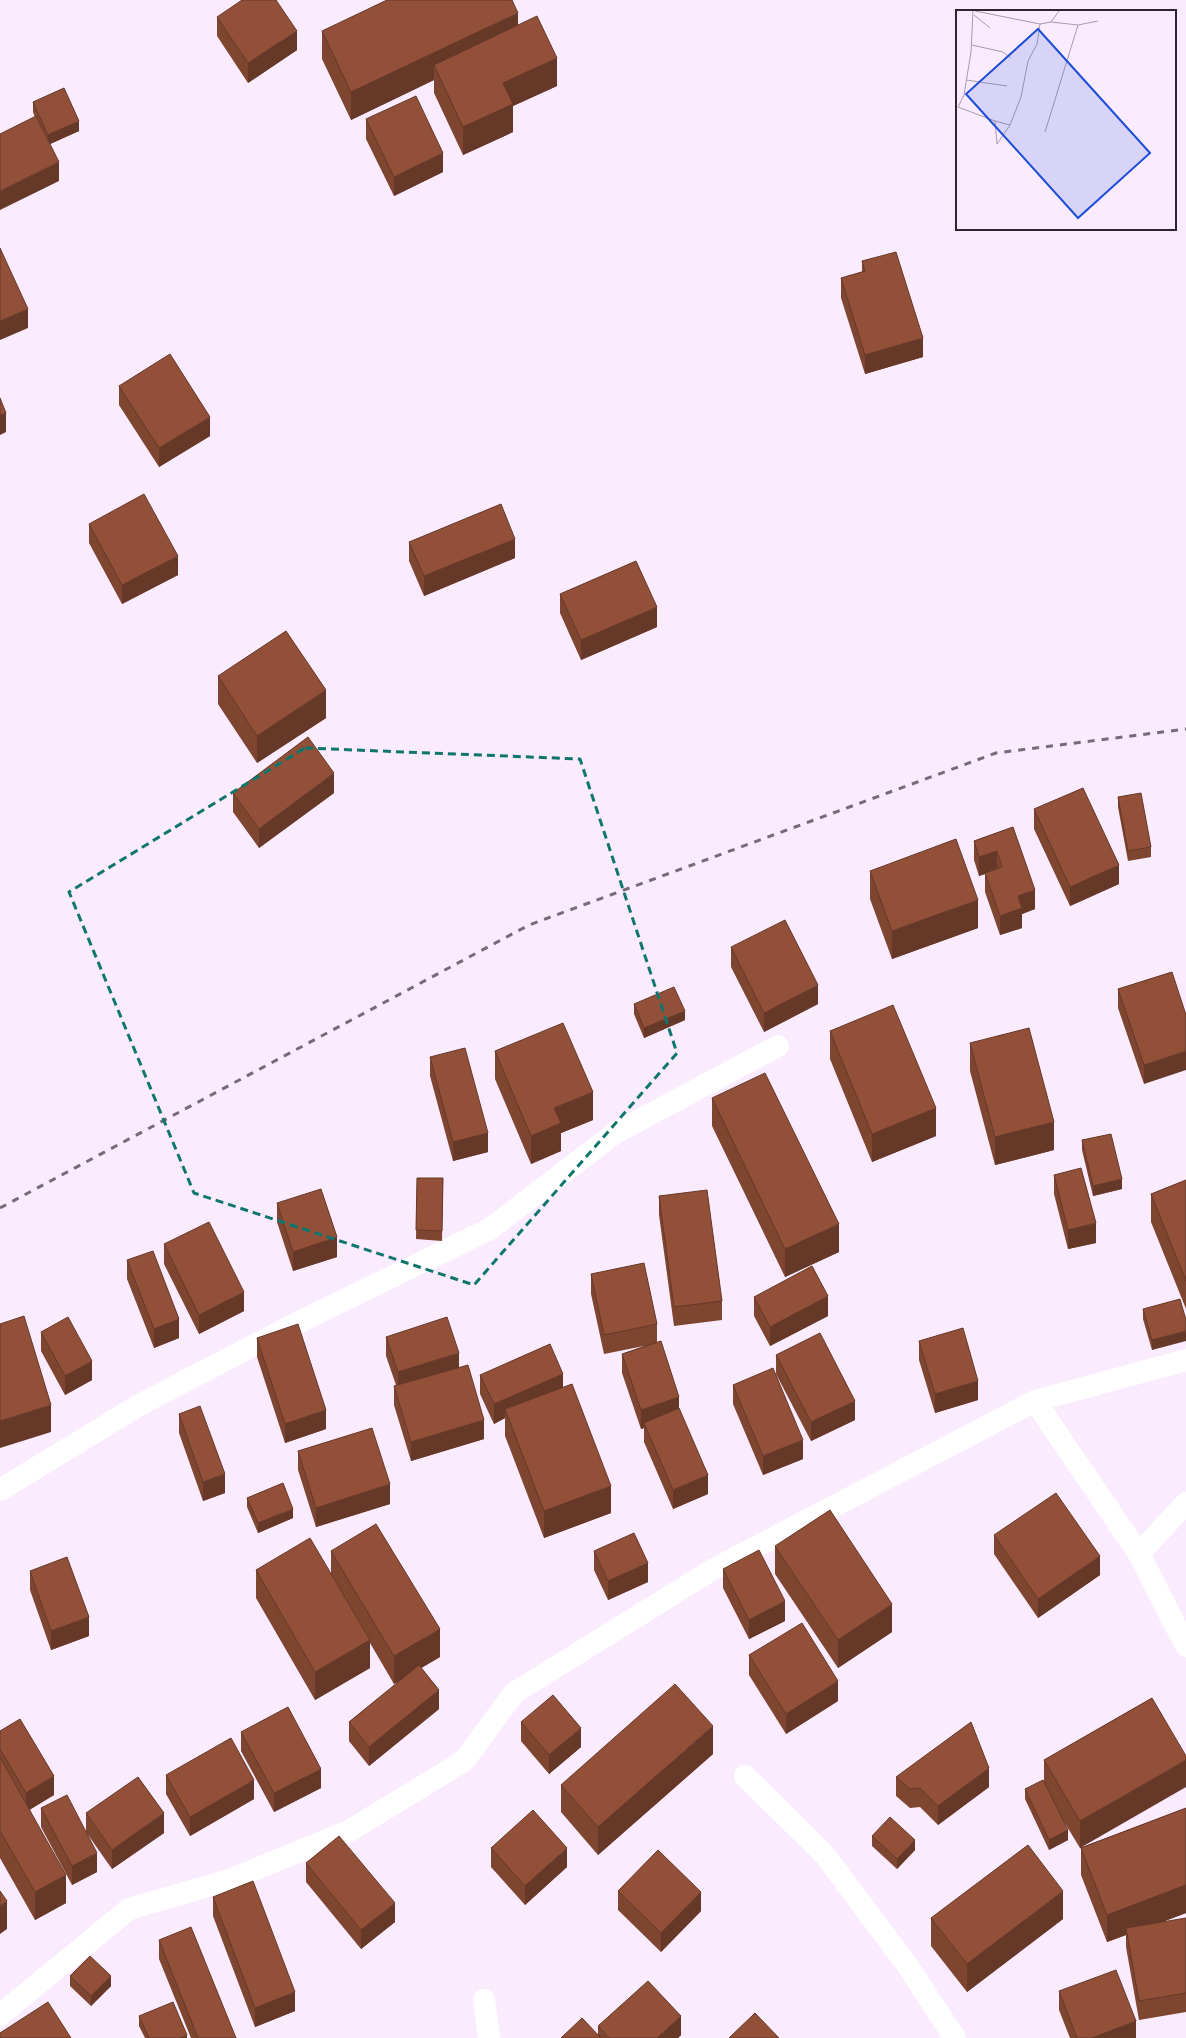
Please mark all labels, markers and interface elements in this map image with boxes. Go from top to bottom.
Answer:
inset map [956,10,1176,230]

